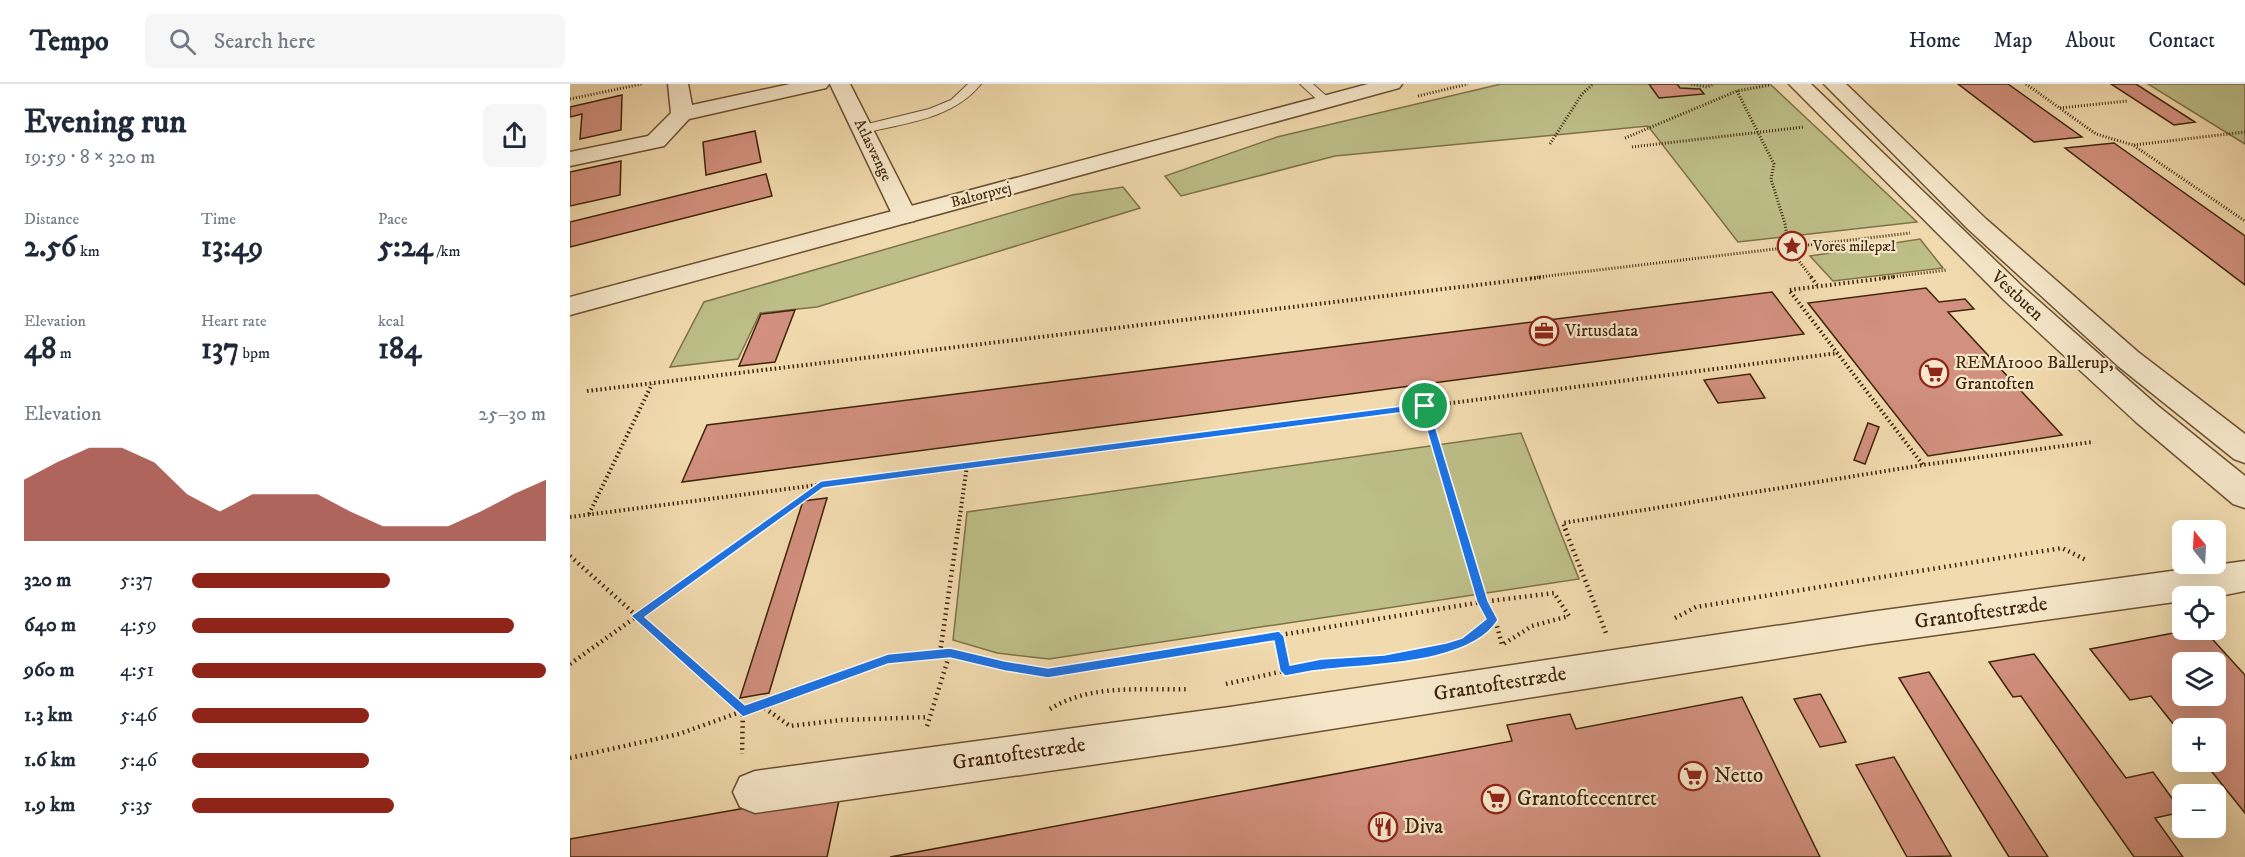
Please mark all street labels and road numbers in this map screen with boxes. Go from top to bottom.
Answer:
street label: Atlasvænge [850,116,896,184]
street label: Baltorpvej [949,178,1013,212]
street label: Vestbuen [1985,266,2048,326]
street label: Grantoftestræde [1913,591,2049,635]
street label: Grantoftestræde [1432,661,1569,707]
street label: Grantoftestræde [951,732,1087,776]

